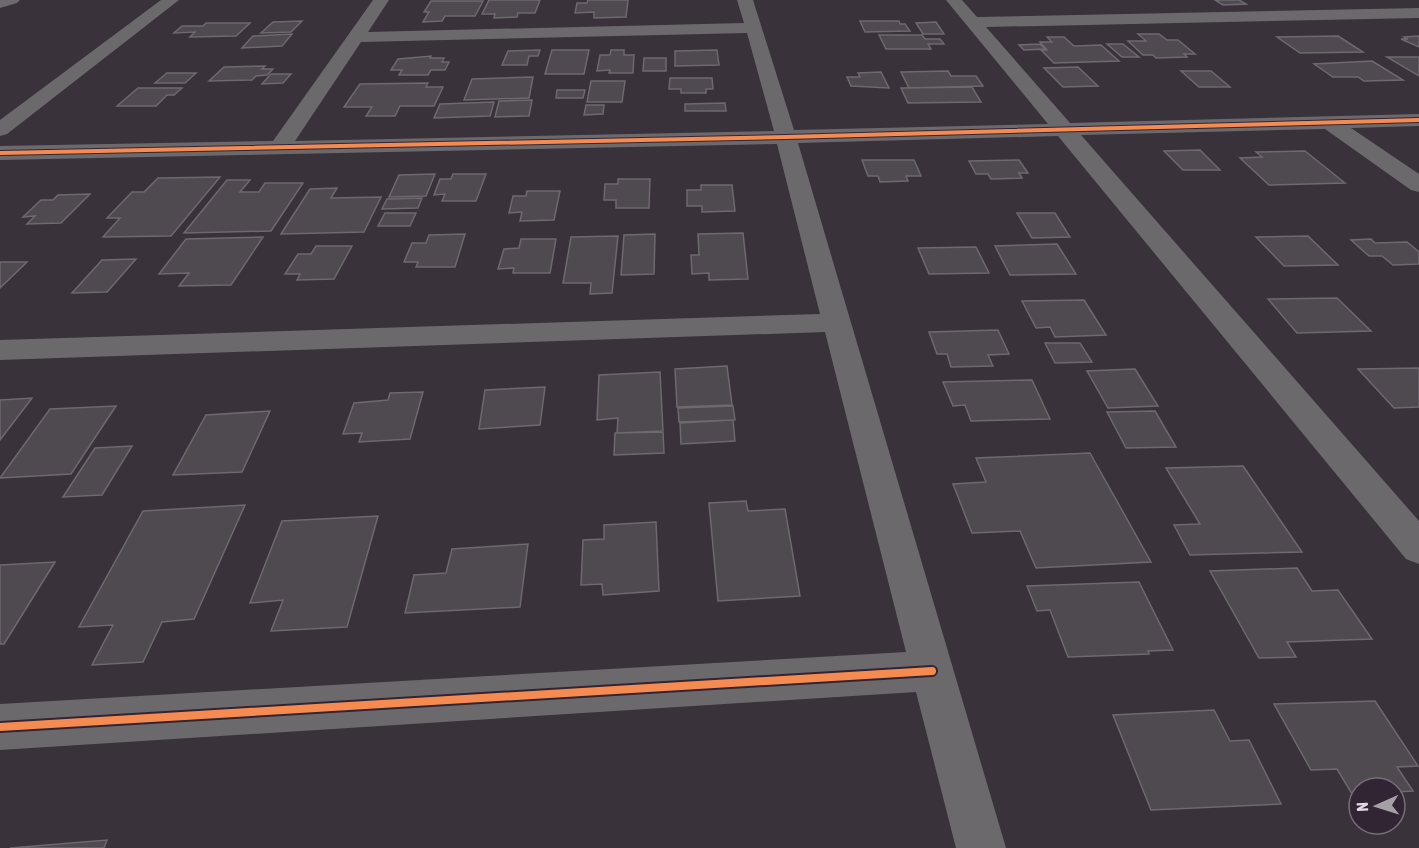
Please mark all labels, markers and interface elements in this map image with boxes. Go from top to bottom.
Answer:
north arrow [1347,776,1407,836]
text: N [1353,802,1371,812]

